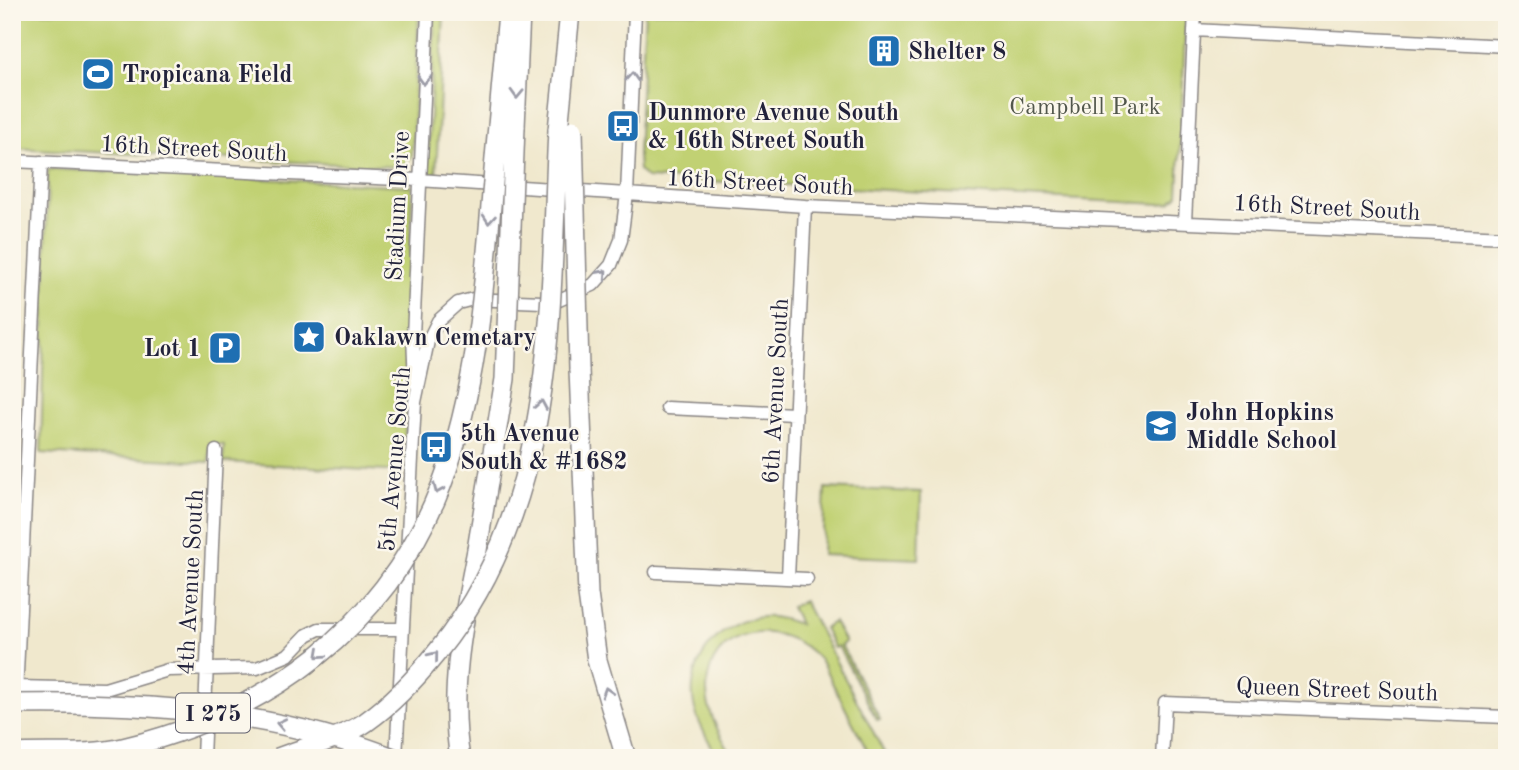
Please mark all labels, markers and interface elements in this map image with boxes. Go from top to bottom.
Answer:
building icon: Shelter 8 [865,32,903,70]
place label: Shelter 8 [908,41,1006,65]
sports icon: Tropicana Field [79,55,117,93]
place label: Tropicana Field [122,64,292,88]
one-way arrow [624,72,639,83]
one-way arrow [417,75,432,86]
one-way arrow [509,89,524,100]
park label: Campbell Park [1009,96,1161,120]
place label: Dunmore Avenue South & 16th Street South [648,102,899,154]
bus stop icon: Dunmore Avenue South & 16th Street South [604,107,642,145]
street label: Stadium Drive [383,130,415,282]
street label: 16th Street South [100,133,288,167]
street label: 16th Street South [666,167,854,201]
street label: 16th Street South [1233,192,1421,226]
one-way arrow [482,213,497,224]
one-way arrow [595,269,608,282]
street label: 6th Avenue South [760,298,794,485]
place icon: Oaklawn Cemetary [290,318,328,356]
place label: Oaklawn Cemetary [334,327,536,351]
parking icon: Lot 1 [206,329,244,367]
place label: Lot 1 [143,338,201,362]
street label: 5th Avenue South [376,365,416,553]
one-way arrow [533,399,548,411]
place label: John Hopkins Middle School [1186,402,1337,454]
school or university icon: John Hopkins Middle School [1142,407,1180,445]
place label: 5th Avenue South & #1682 [460,422,627,475]
bus stop icon: 5th Avenue South & #1682 [417,428,455,466]
one-way arrow [432,482,446,494]
street label: 4th Avenue South [175,489,209,676]
one-way arrow [316,645,329,658]
one-way arrow [426,651,438,664]
street label: Queen Street South [1235,675,1439,707]
one-way arrow [600,687,615,699]
road number: I 275 [176,694,250,733]
one-way arrow [275,717,287,732]

